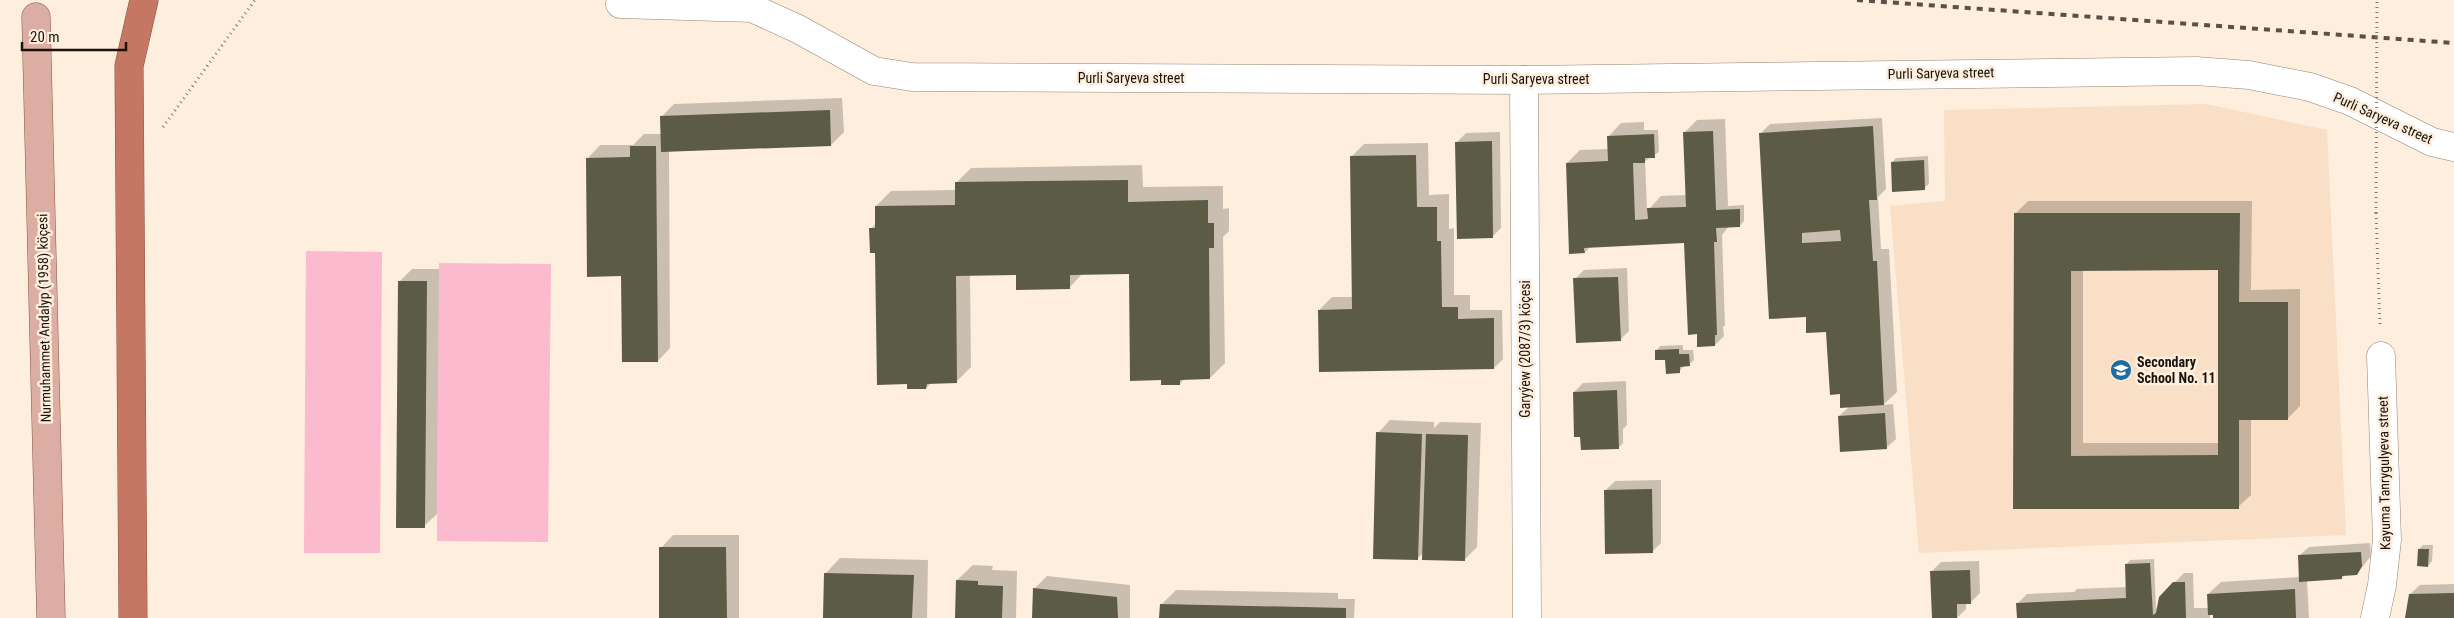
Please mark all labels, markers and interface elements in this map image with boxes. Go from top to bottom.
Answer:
scale bar [22,20,126,52]
text: 20 m [30,28,60,46]
street label: Purli Saryeva street [1887,64,1995,82]
street label: Purli Saryeva street [1078,70,1184,86]
street label: Purli Saryeva street [1483,71,1589,87]
street label: Purli Saryeva street [2331,89,2435,147]
street label: Nurmuhammet Andalyp (1958) köçesi [34,213,55,423]
street label: Garyýew (2087/3) köçesi [1517,280,1534,418]
place label: Secondary School No. 11 [2137,354,2216,386]
school or university icon: Secondary School No. 11 [2109,358,2133,382]
street label: Kayuma Tanrygulyeva street [2375,396,2393,550]

